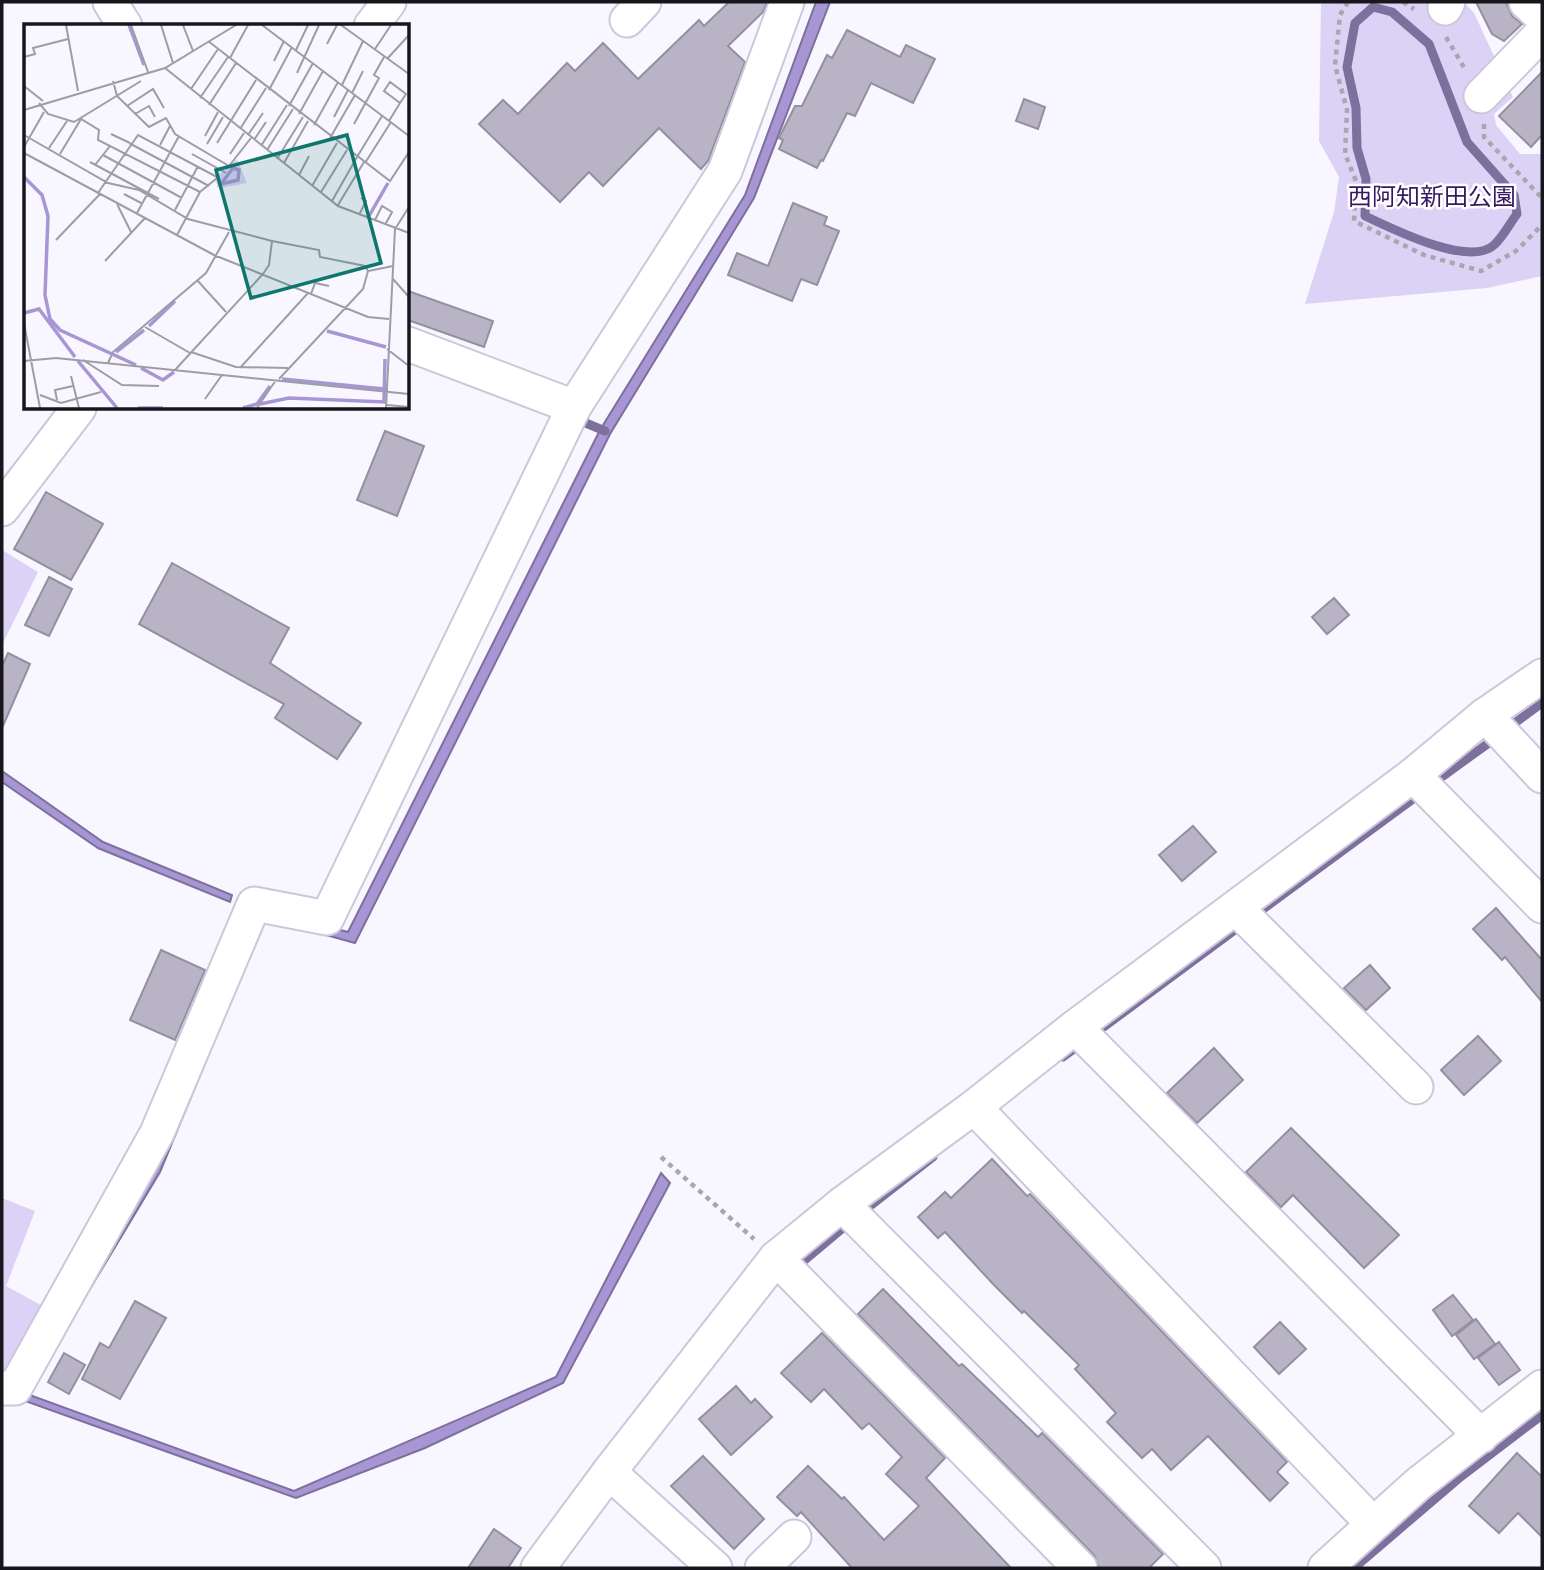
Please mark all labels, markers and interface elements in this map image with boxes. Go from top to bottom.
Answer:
inset map [24,24,410,410]
park label: 西阿知新田公園 [1348,181,1516,211]

